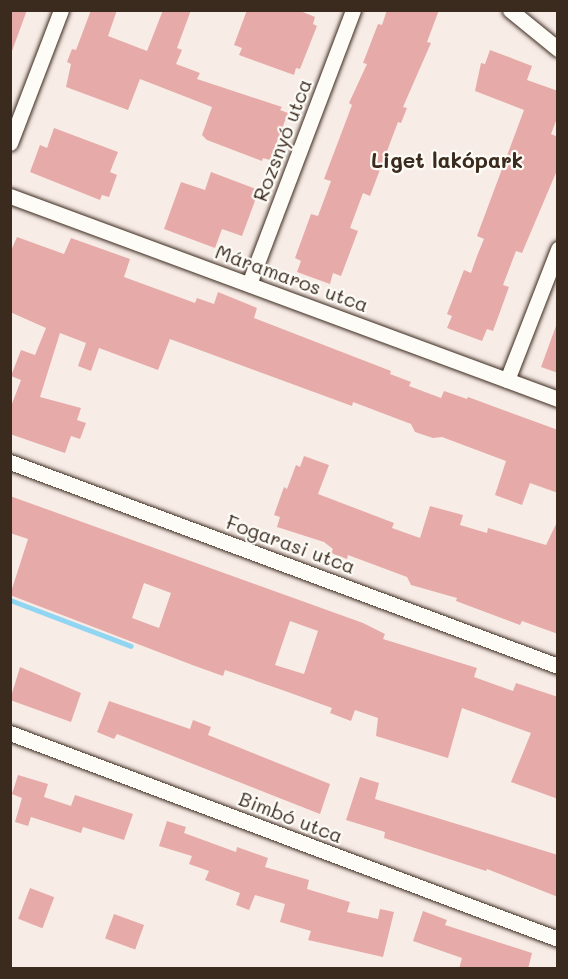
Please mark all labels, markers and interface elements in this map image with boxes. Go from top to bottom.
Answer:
street label: Rozsnyó utca [248,75,316,205]
district label: Liget lakópark [371,147,523,173]
street label: Máramaros utca [212,239,372,317]
street label: Fogarasi utca [223,510,359,578]
street label: Bimbó utca [236,786,346,848]

